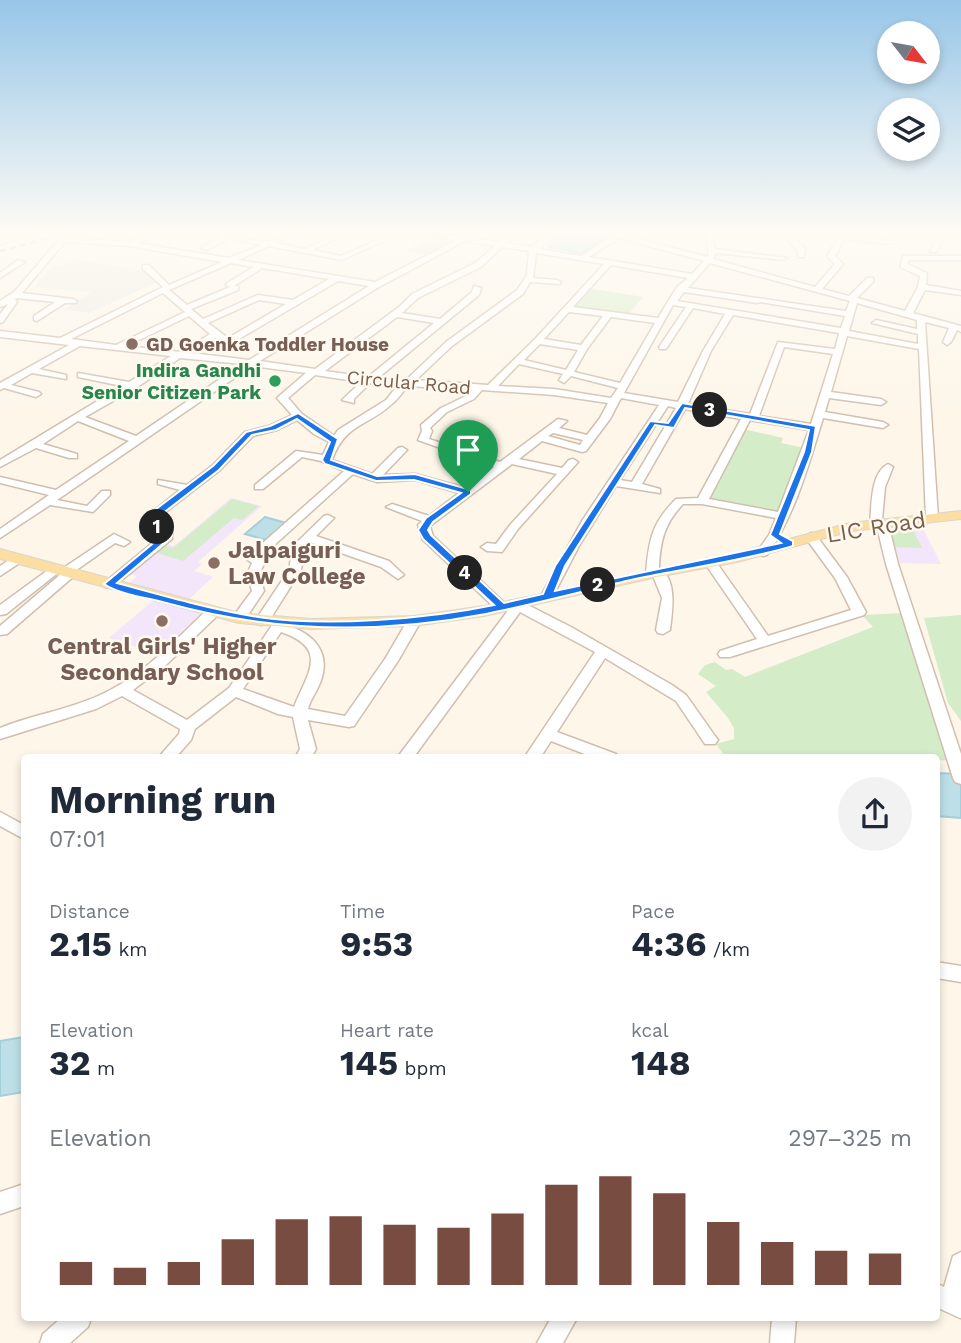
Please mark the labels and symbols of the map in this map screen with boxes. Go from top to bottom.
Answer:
north arrow [877,21,940,84]
place label: GD Goenka Toddler House [146,333,389,356]
marker: GD Goenka Toddler House [124,336,140,352]
place label: Indira Gandhi Senior Citizen Park [82,359,261,404]
street label: Circular Road [346,366,472,399]
marker: Indira Gandhi Senior Citizen Park [267,373,283,389]
pin: 3 [692,392,728,428]
pin [438,420,498,492]
street label: LIC Road [824,506,928,549]
pin: 1 [140,510,174,544]
place label: Jalpaiguri Law College [228,537,366,590]
marker: Jalpaiguri Law College [206,555,222,571]
pin: 4 [448,556,482,590]
pin: 2 [580,568,616,602]
marker: Central Girls' Higher Secondary School [154,613,170,629]
place label: Central Girls' Higher Secondary School [47,633,277,686]

